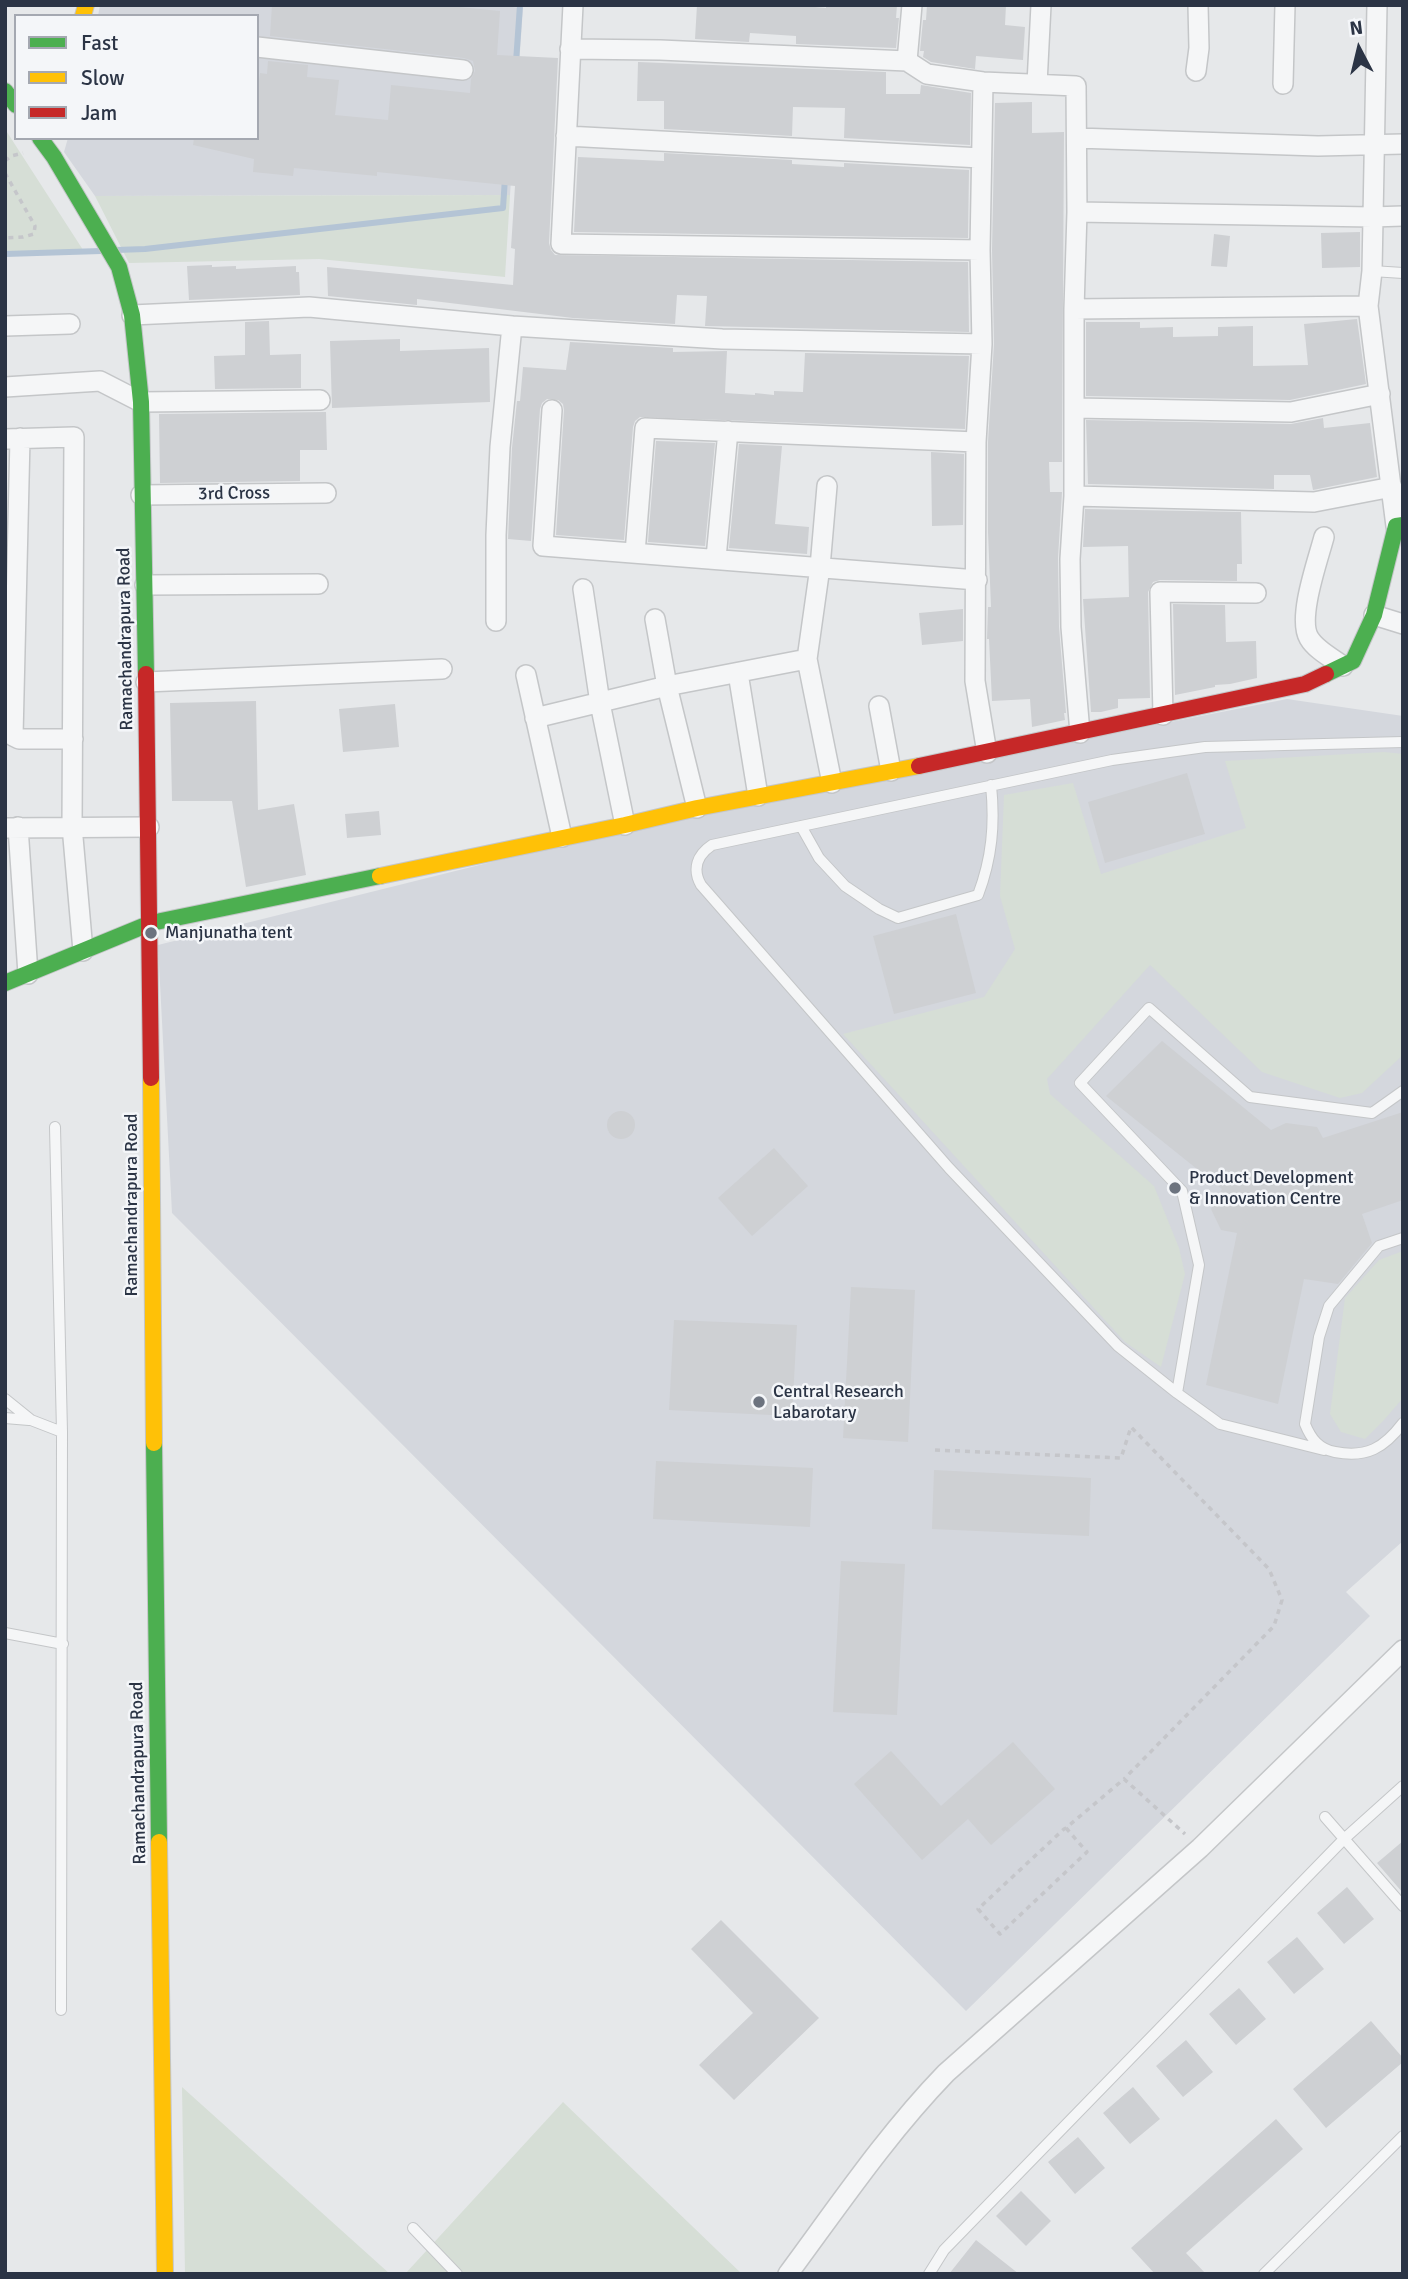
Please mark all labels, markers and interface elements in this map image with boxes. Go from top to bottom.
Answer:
legend [14,14,259,140]
north arrow [1324,14,1394,84]
text: N [1348,15,1364,41]
text: Fast [81,30,118,56]
text: Slow [81,65,125,91]
text: Jam [81,100,117,126]
street label: 3rd Cross [198,483,270,505]
street label: Ramachandrapura Road [114,547,138,731]
place label: Manjunatha tent [165,922,293,944]
marker: Manjunatha tent [143,925,159,941]
street label: Ramachandrapura Road [121,1113,143,1297]
place label: Product Development & Innovation Centre [1189,1167,1354,1210]
marker: Product Development & Innovation Centre [1167,1180,1183,1196]
place label: Central Research Labarotary [773,1381,904,1424]
marker: Central Research Labarotary [751,1394,767,1410]
street label: Ramachandrapura Road [127,1681,151,1865]

